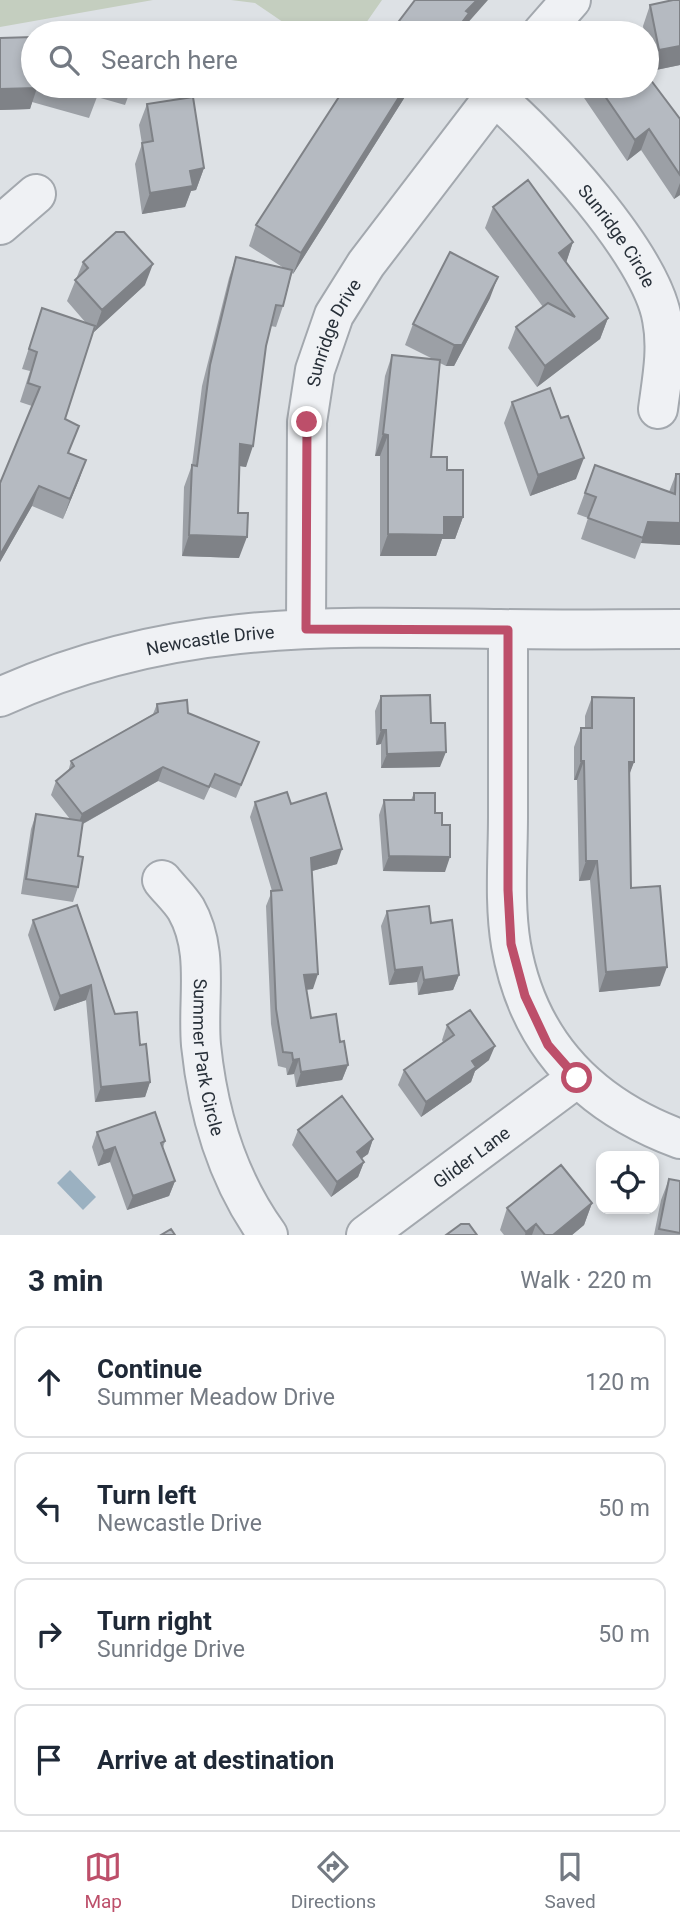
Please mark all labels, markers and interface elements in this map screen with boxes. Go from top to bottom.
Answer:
search box [21,21,659,98]
icon: search [45,41,83,79]
text: Search here [101,45,238,75]
street label: Sunridge Circle [574,180,660,291]
street label: Sunridge Drive [302,275,365,388]
route end [291,406,322,437]
street label: Newcastle Drive [144,621,275,659]
street label: Summer Park Circle [190,979,229,1138]
route start [561,1062,592,1093]
street label: Glider Lane [429,1121,514,1192]
map controls [596,1151,659,1214]
button: locate [596,1151,659,1214]
text: 3 min [28,1263,103,1298]
text: Walk · 220 m [520,1267,652,1294]
text: Continue [97,1354,202,1384]
icon: ahead [30,1363,68,1401]
text: 120 m [585,1369,650,1396]
text: Summer Meadow Drive [97,1384,335,1411]
text: Turn left [97,1480,196,1510]
icon: left [30,1489,68,1527]
text: 50 m [598,1495,650,1522]
text: Newcastle Drive [97,1510,262,1537]
text: Turn right [97,1606,212,1636]
icon: right [30,1615,68,1653]
text: 50 m [598,1621,650,1648]
text: Sunridge Drive [97,1636,245,1663]
icon: arrive [30,1741,68,1779]
text: Arrive at destination [97,1745,334,1775]
tab: Map [84,1848,122,1913]
tab: Directions [291,1848,376,1913]
tab: Saved [544,1848,596,1913]

